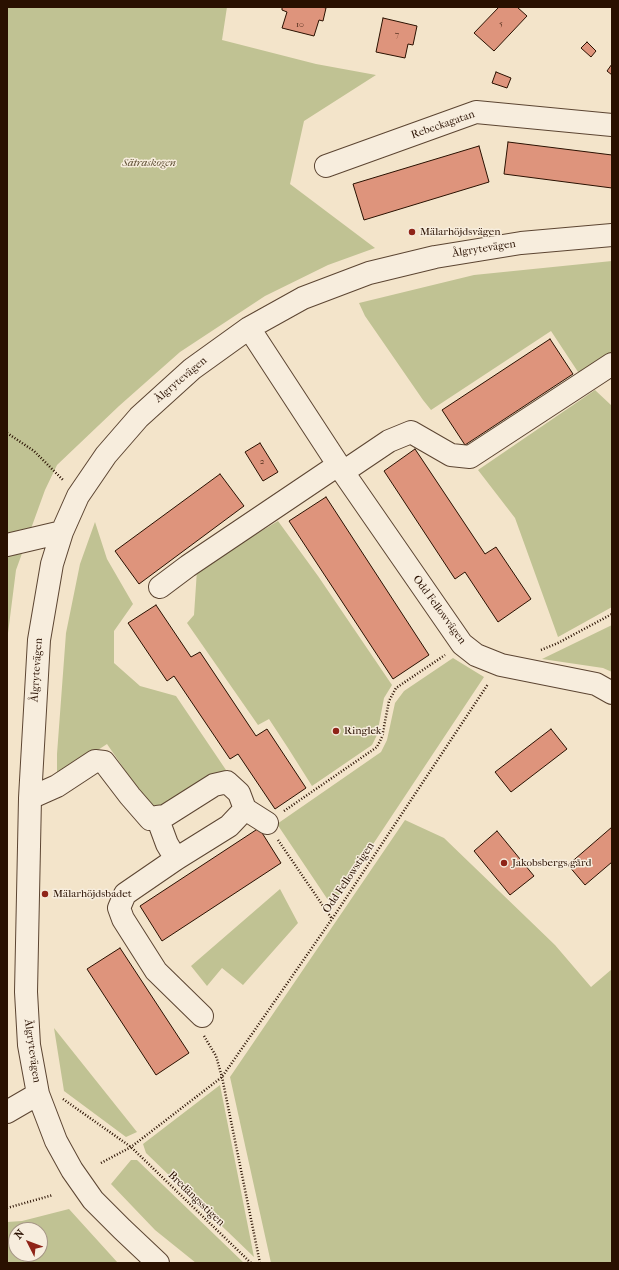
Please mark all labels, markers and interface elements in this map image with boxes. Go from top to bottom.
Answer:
house number: 5 [499,19,503,29]
house number: 10 [296,20,304,30]
house number: 7 [395,30,399,40]
street label: Rebeckagatan [409,108,477,142]
park label: Sätraskogen [122,156,176,170]
place label: Mälarhöjdsvägen [420,225,501,239]
marker: Mälarhöjdsvägen [407,227,417,237]
street label: Ålgrytevägen [451,237,517,261]
street label: Ålgrytevägen [152,354,210,406]
house number: 2 [260,457,264,467]
street label: Odd Fellowvägen [410,573,468,647]
street label: Ålgrytevägen [28,638,46,702]
place label: Ringlek [344,724,382,738]
marker: Ringlek [331,726,341,736]
street label: Odd Fellowstigen [320,840,378,916]
place label: Jakobsbergs gård [512,856,591,870]
marker: Jakobsbergs gård [499,858,509,868]
place label: Mälarhöjdsbadet [53,887,132,901]
marker: Mälarhöjdsbadet [40,889,50,899]
street label: Ålgrytevägen [21,1018,43,1084]
street label: Bredängsstigen [165,1169,227,1229]
north arrow [8,1222,48,1262]
text: N [12,1227,27,1242]

